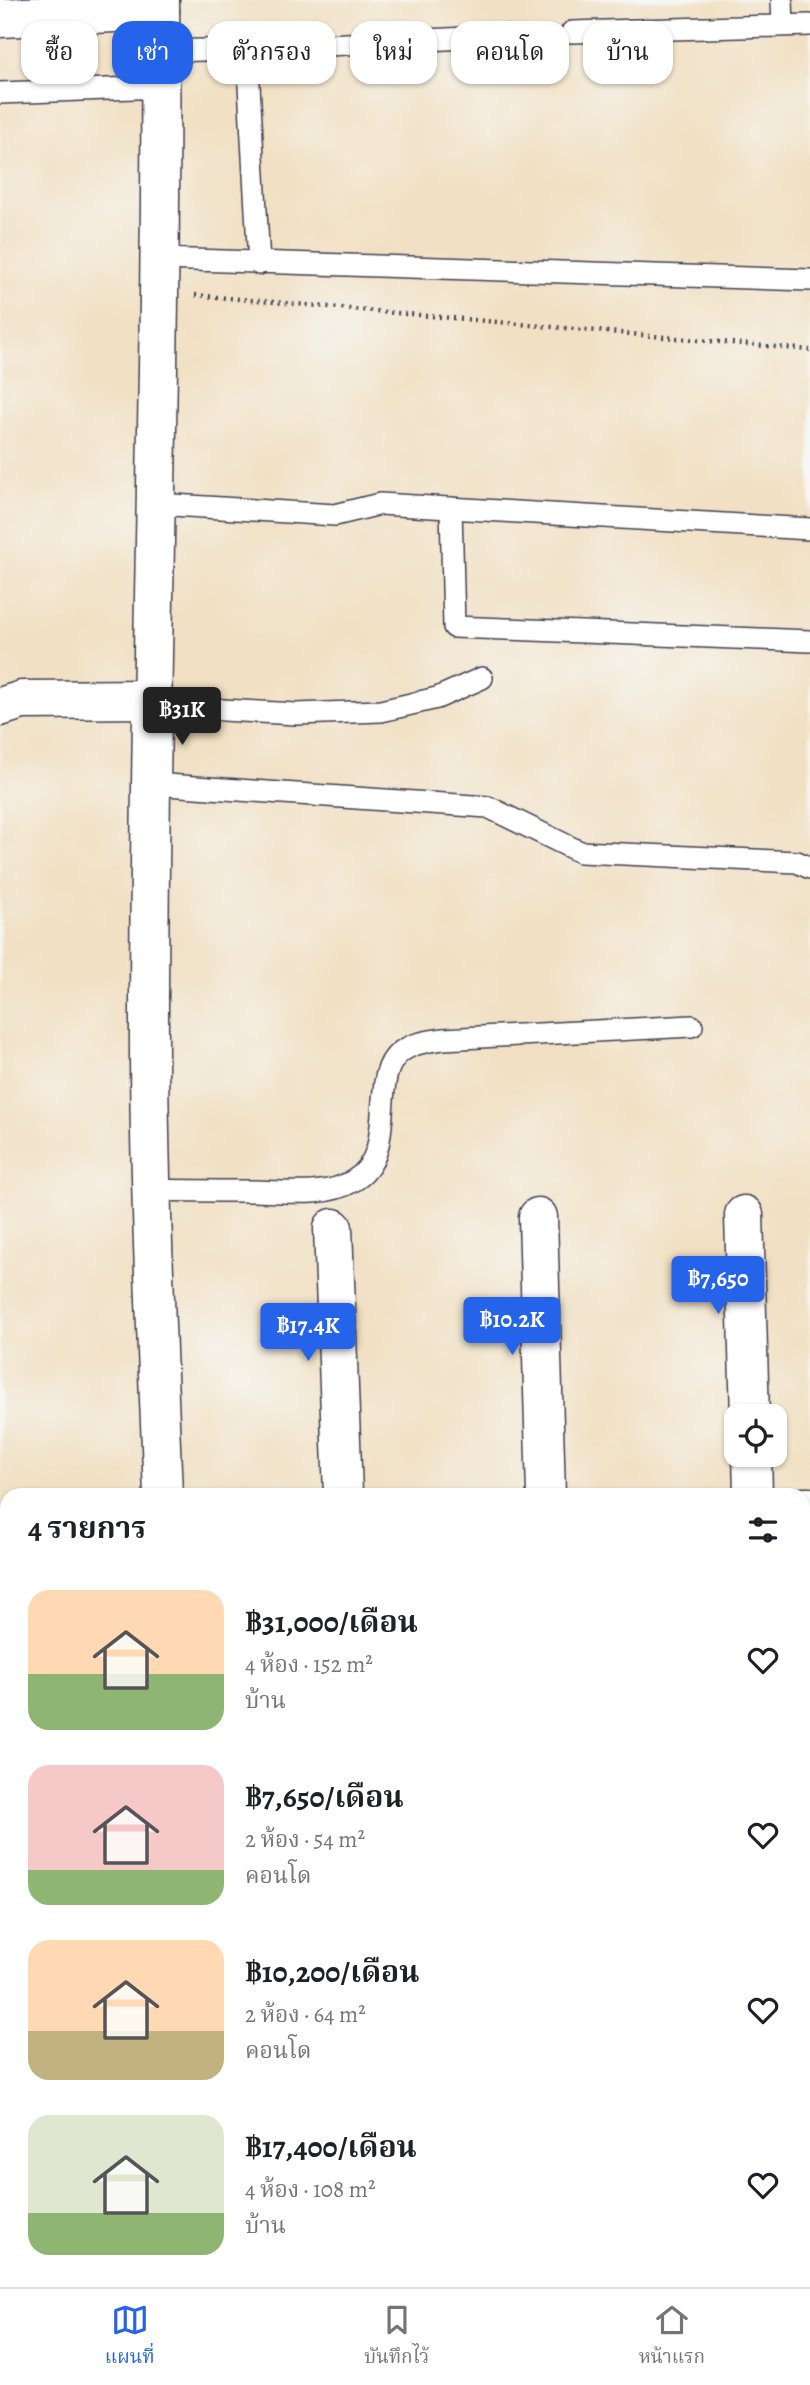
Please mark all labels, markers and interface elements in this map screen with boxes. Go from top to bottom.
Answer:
chip: ซื้อ [21,21,98,84]
chip: เช่า [112,21,193,84]
chip: ตัวกรอง [207,21,336,84]
chip: ใหม่ [350,21,437,84]
chip: คอนโด [451,21,569,84]
chip: บ้าน [583,21,673,84]
pin: ฿31K [141,688,223,747]
text: ฿31K [159,694,205,725]
pin: ฿7,650 [661,1256,775,1316]
text: ฿7,650 [688,1263,749,1294]
pin: ฿10.2K [455,1298,569,1357]
pin: ฿17.4K [251,1304,365,1363]
text: ฿10.2K [479,1304,545,1335]
text: ฿17.4K [276,1310,340,1341]
map controls [724,1404,787,1467]
button: locate [724,1404,787,1467]
text: 4 รายการ [28,1508,146,1548]
icon: filters [744,1511,782,1549]
text: ฿31,000/เดือน [245,1602,418,1642]
icon: home [84,1618,168,1702]
icon: heart [744,1641,782,1679]
text: 4 ห้อง · 152 m² [245,1649,373,1680]
text: บ้าน [245,1685,286,1716]
text: ฿7,650/เดือน [245,1777,404,1817]
icon: home [84,1793,168,1877]
icon: heart [744,1816,782,1854]
text: 2 ห้อง · 54 m² [245,1824,365,1855]
text: คอนโด [245,1860,312,1891]
text: ฿10,200/เดือน [245,1952,419,1992]
icon: home [84,1968,168,2052]
icon: heart [744,1991,782,2029]
text: 2 ห้อง · 64 m² [245,1999,366,2030]
text: คอนโด [245,2035,312,2066]
text: ฿17,400/เดือน [245,2127,417,2167]
icon: home [84,2143,168,2227]
icon: heart [744,2166,782,2204]
text: 4 ห้อง · 108 m² [245,2174,375,2205]
text: บ้าน [245,2210,286,2241]
tab: แผนที่ [105,2301,155,2373]
tab: บันทึกไว้ [364,2301,429,2373]
tab: หน้าแรก [639,2301,705,2373]

